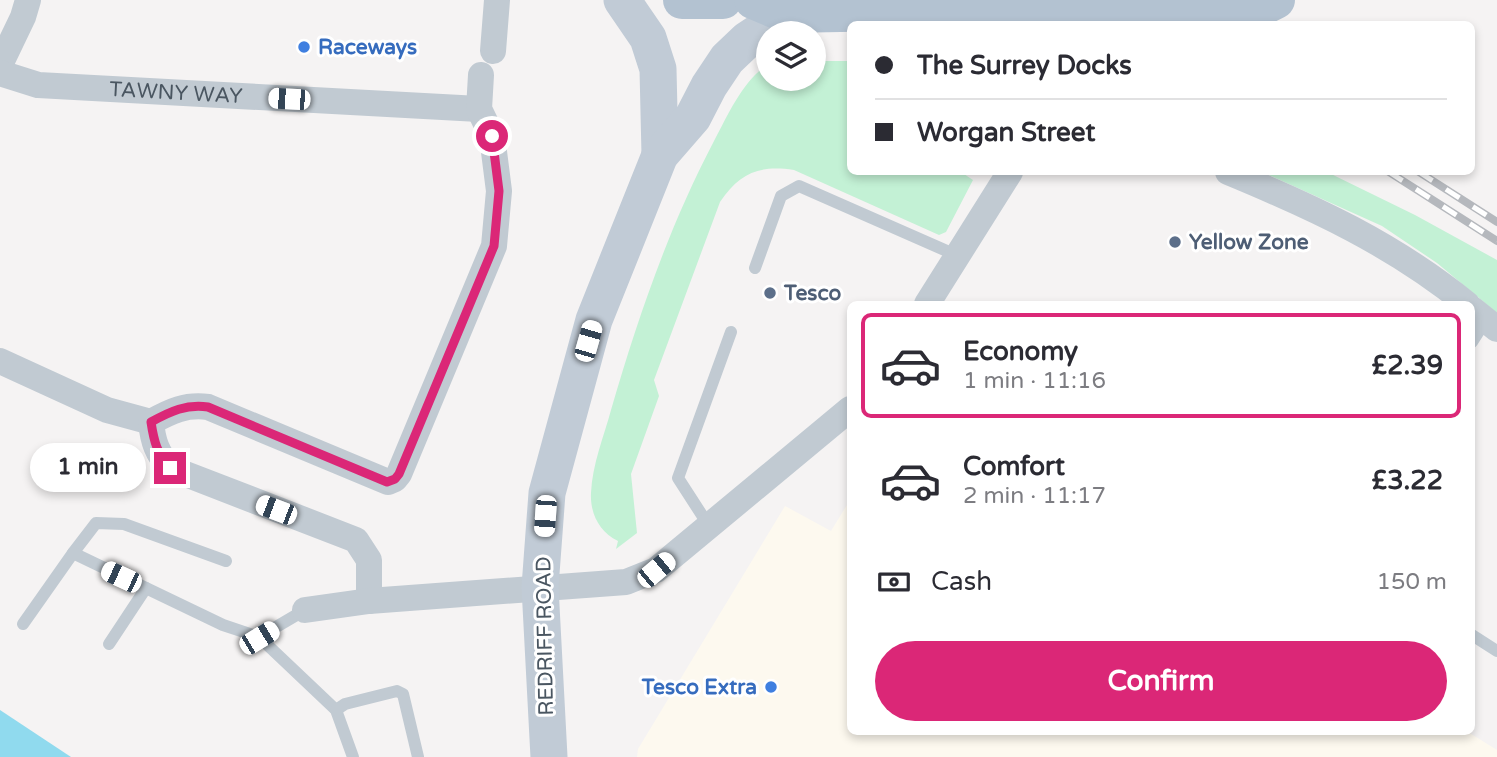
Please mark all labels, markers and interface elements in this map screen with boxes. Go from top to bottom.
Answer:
map controls [756,21,826,91]
button: layers [756,21,826,91]
place label: Raceways [318,35,417,60]
marker: Raceways [296,39,312,55]
text: The Surrey Docks [917,50,1132,81]
street label: TAWNY WAY [109,76,243,109]
car [268,87,311,111]
text: Worgan Street [917,117,1095,148]
route start [476,120,508,152]
place label: Yellow Zone [1189,230,1309,255]
marker: Yellow Zone [1167,234,1183,250]
place label: Tesco [783,281,842,306]
marker: Tesco [762,285,778,301]
car [573,318,604,364]
icon: car [879,334,942,397]
text: Economy [963,336,1078,367]
text: £2.39 [1372,350,1443,381]
text: 1 min · 11:16 [963,367,1106,395]
callout: 1 min [30,444,146,492]
icon: car [879,449,942,512]
text: Comfort [963,451,1065,482]
route end [154,452,186,484]
text: 1 min [57,453,119,481]
text: £3.22 [1372,465,1443,496]
text: 2 min · 11:17 [963,482,1106,510]
car [253,493,300,527]
car [534,494,557,538]
car [634,548,679,592]
street label: REDRIFF ROAD [531,556,559,716]
car [98,559,145,595]
icon: cash [875,563,913,601]
text: Cash [931,566,992,597]
text: 150 m [1377,568,1447,596]
car [236,618,283,658]
button: Confirm [875,641,1447,721]
place label: Tesco Extra [641,675,757,700]
marker: Tesco Extra [763,679,779,695]

